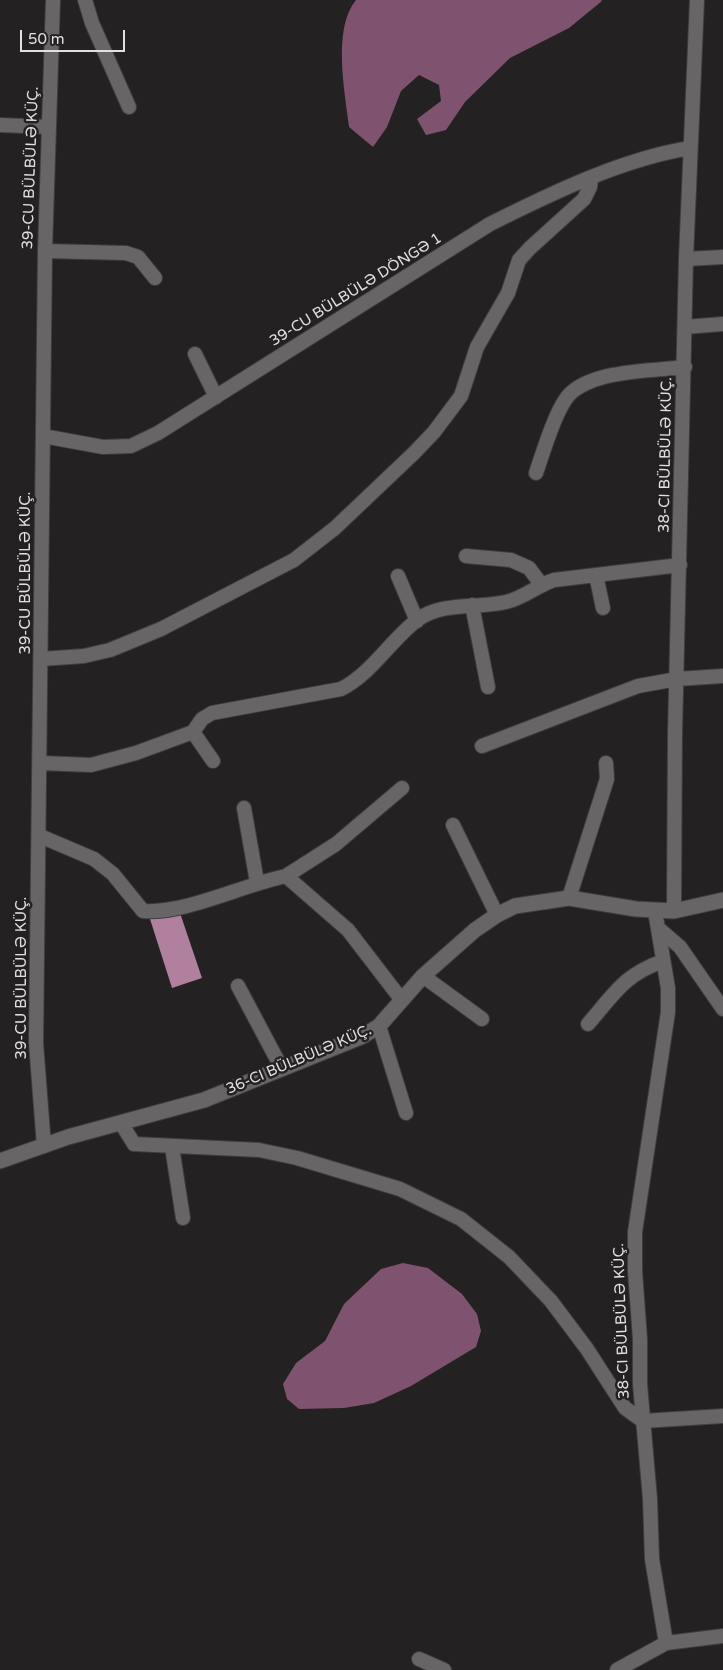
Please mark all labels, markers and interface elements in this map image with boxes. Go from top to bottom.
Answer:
scale bar [22,20,128,52]
text: 50 m [28,30,65,48]
street label: 39-CU BÜLBÜLƏ KÜÇ. [19,86,43,250]
street label: 39-CU BÜLBÜLƏ DÖNGƏ 1 [267,230,445,350]
street label: 38-CI BÜLBÜLƏ KÜÇ. [656,377,676,533]
street label: 39-CU BÜLBÜLƏ KÜÇ. [17,492,35,654]
street label: 39-CU BÜLBÜLƏ KÜÇ. [13,897,31,1059]
street label: 36-CI BÜLBÜLƏ KÜÇ. [224,1021,374,1099]
street label: 38-CI BÜLBÜLƏ KÜÇ. [610,1243,634,1399]

